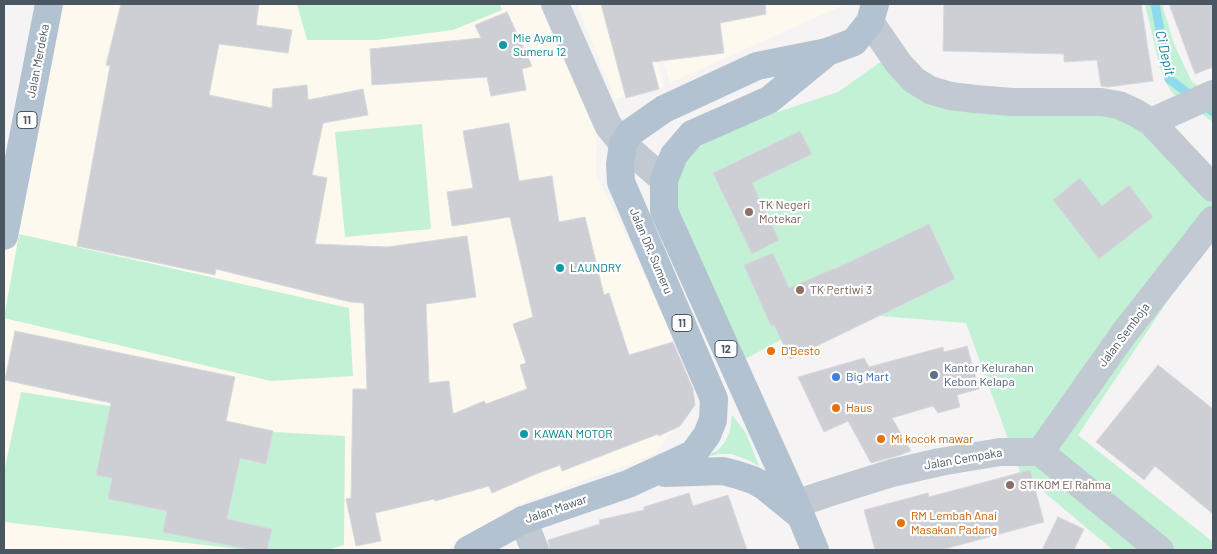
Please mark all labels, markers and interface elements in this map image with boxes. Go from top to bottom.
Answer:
street label: Jalan Merdeka [24,23,52,99]
water label: Ci Depit [1152,29,1178,77]
place label: Mie Ayam Sumeru 12 [513,31,567,59]
marker: Mie Ayam Sumeru 12 [497,39,509,51]
road number: 11 [17,112,37,128]
place label: TK Negeri Motekar [759,198,810,226]
street label: Jalan DR. Sumeru [626,206,676,296]
marker: TK Negeri Motekar [743,206,755,218]
place label: LAUNDRY [570,261,622,275]
marker: LAUNDRY [554,262,566,274]
place label: TK Pertiwi 3 [810,283,872,297]
marker: TK Pertiwi 3 [794,284,806,296]
street label: Jalan Semboja [1095,300,1153,370]
road number: 11 [672,314,692,332]
road number: 12 [715,340,737,358]
place label: D'Besto [781,344,820,358]
marker: D'Besto [765,345,777,357]
place label: Kantor Kelurahan Kebon Kelapa [944,361,1034,389]
marker: Kantor Kelurahan Kebon Kelapa [928,369,940,381]
place label: Big Mart [846,370,889,384]
marker: Big Mart [830,371,842,383]
place label: Haus [846,401,872,415]
marker: Haus [830,402,842,414]
place label: KAWAN MOTOR [534,427,613,441]
marker: KAWAN MOTOR [518,428,530,440]
place label: Mi kocok mawar [891,432,974,446]
marker: Mi kocok mawar [875,433,887,445]
street label: Jalan Cempaka [923,445,1003,473]
place label: STIKOM El Rahma [1020,478,1111,492]
marker: STIKOM El Rahma [1004,479,1016,491]
street label: Jalan Mawar [523,492,589,526]
place label: RM Lembah Anai Masakan Padang [911,509,997,537]
marker: RM Lembah Anai Masakan Padang [895,517,907,529]

